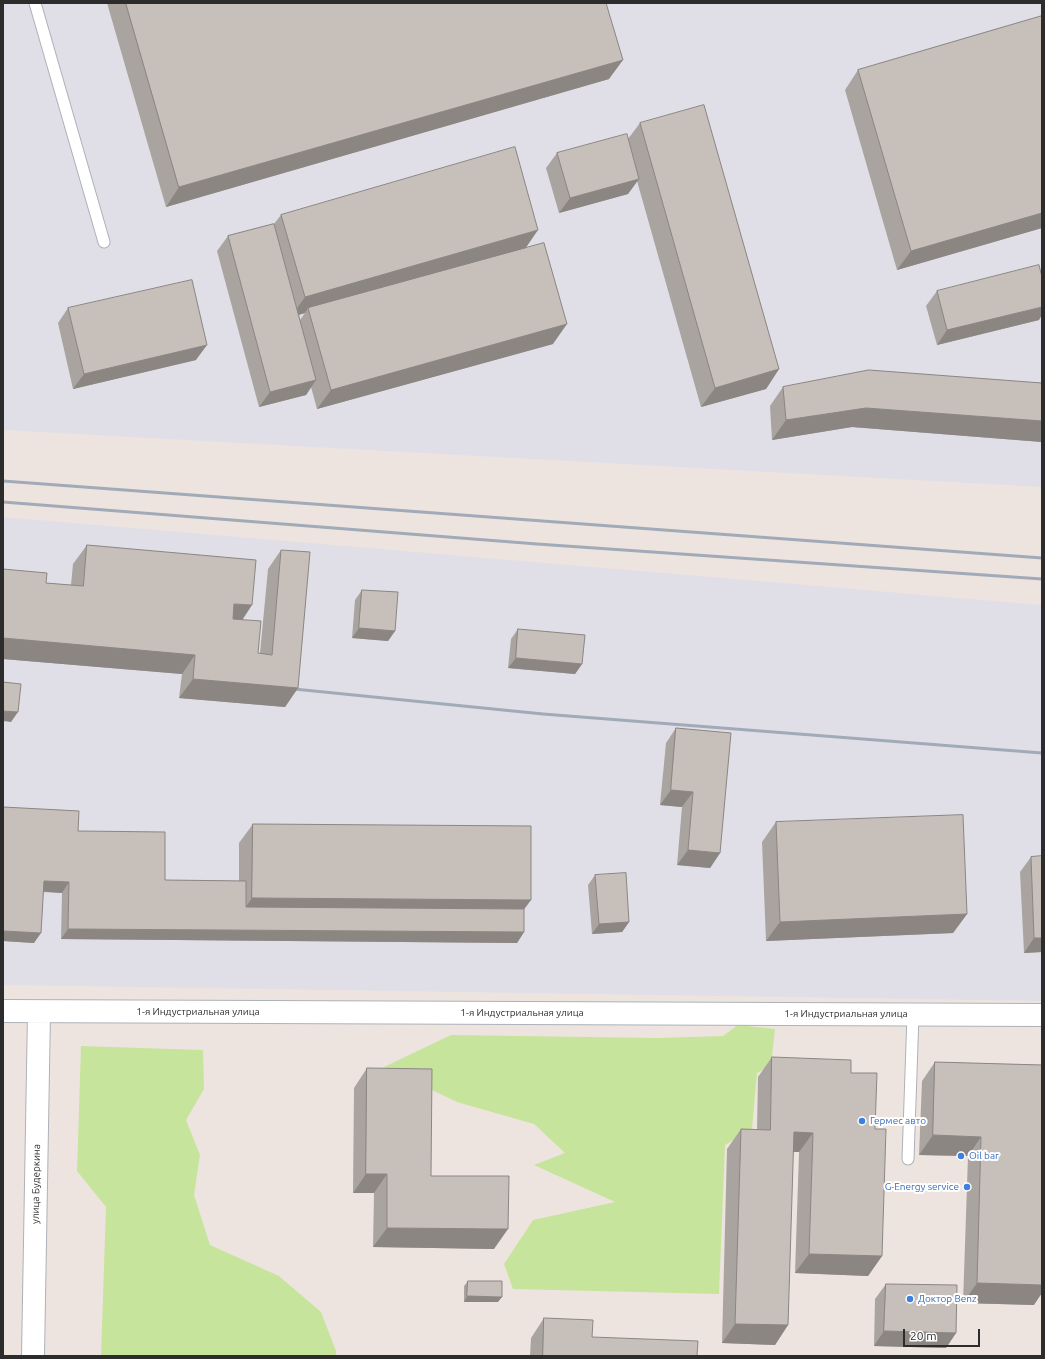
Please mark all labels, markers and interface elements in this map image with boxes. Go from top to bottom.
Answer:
street label: 1-я Индустриальная улица [136,1006,260,1018]
street label: 1-я Индустриальная улица [460,1007,584,1019]
street label: 1-я Индустриальная улица [784,1008,908,1020]
place label: Гермес авто [870,1115,926,1127]
marker: Гермес авто [857,1116,867,1126]
street label: улица Будеркина [29,1144,43,1224]
place label: Oil bar [969,1150,999,1162]
marker: Oil bar [956,1151,966,1161]
place label: G-Energy service [885,1181,959,1193]
marker: G-Energy service [962,1182,972,1192]
place label: Доктор Benz [918,1293,977,1305]
marker: Доктор Benz [905,1294,915,1304]
scale bar [905,1321,982,1347]
text: 20 m [910,1329,937,1342]

